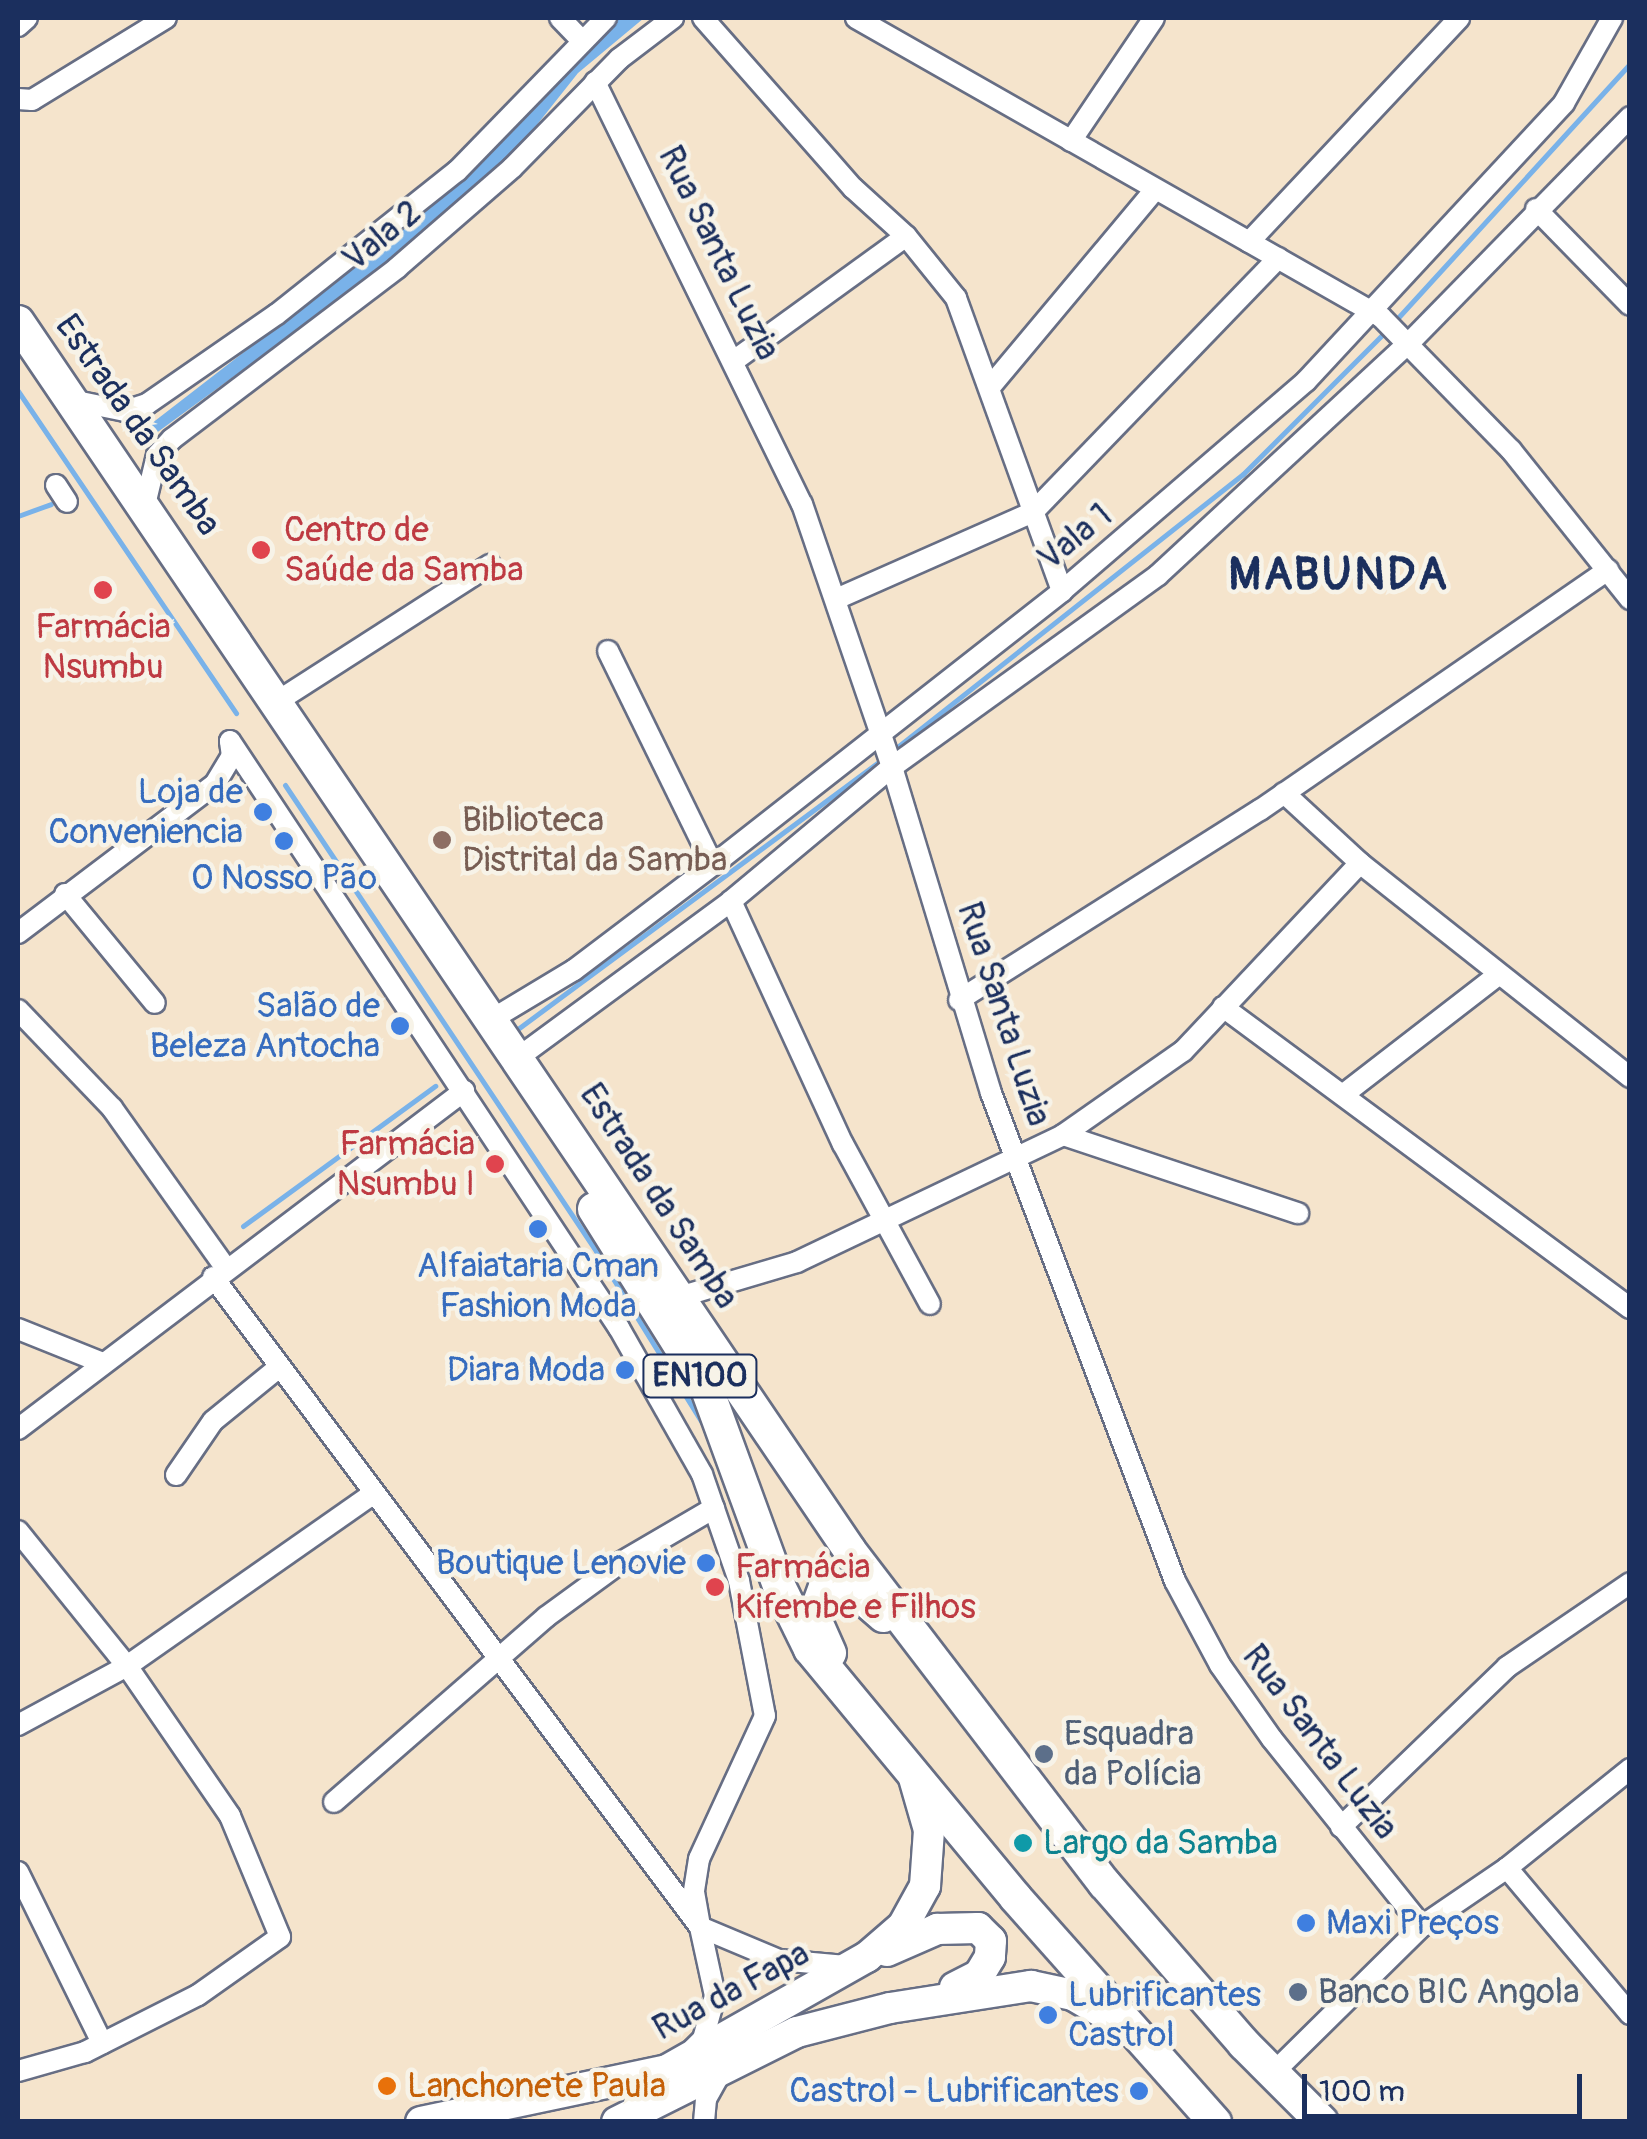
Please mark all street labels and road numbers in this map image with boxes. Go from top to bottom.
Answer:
street label: Rua Santa Luzia [649,139,789,367]
street label: Vala 2 [334,192,430,280]
street label: Estrada da Samba [46,306,230,544]
street label: Vala 1 [1029,495,1121,579]
street label: Rua Santa Luzia [948,897,1060,1131]
street label: Estrada da Samba [571,1076,747,1316]
road number: EN100 [640,1349,760,1403]
street label: Rua Santa Luzia [1233,1636,1407,1848]
street label: Rua da Fapa [646,1932,816,2050]

